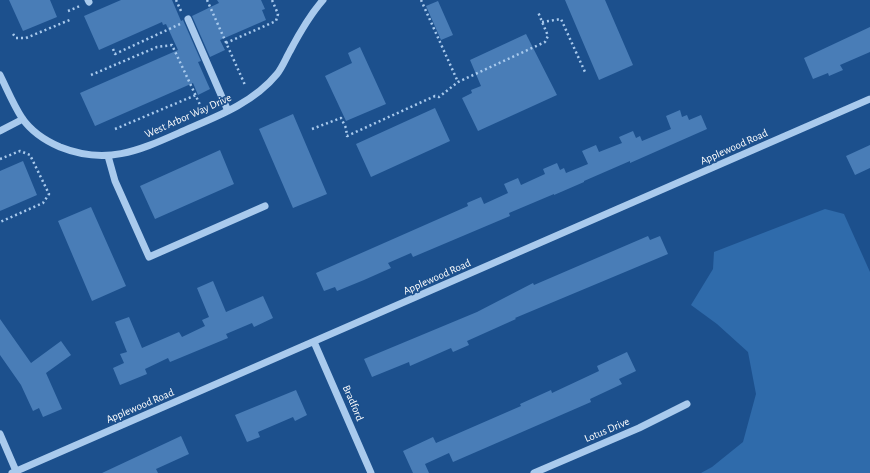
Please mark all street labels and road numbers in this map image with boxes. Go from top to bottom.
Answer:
street label: West Arbor Way Drive [143,91,233,141]
street label: Applewood Road [698,126,770,168]
street label: Applewood Road [401,256,473,298]
street label: Bradford [340,383,366,423]
street label: Applewood Road [104,386,176,426]
street label: Lotus Drive [582,415,632,445]

